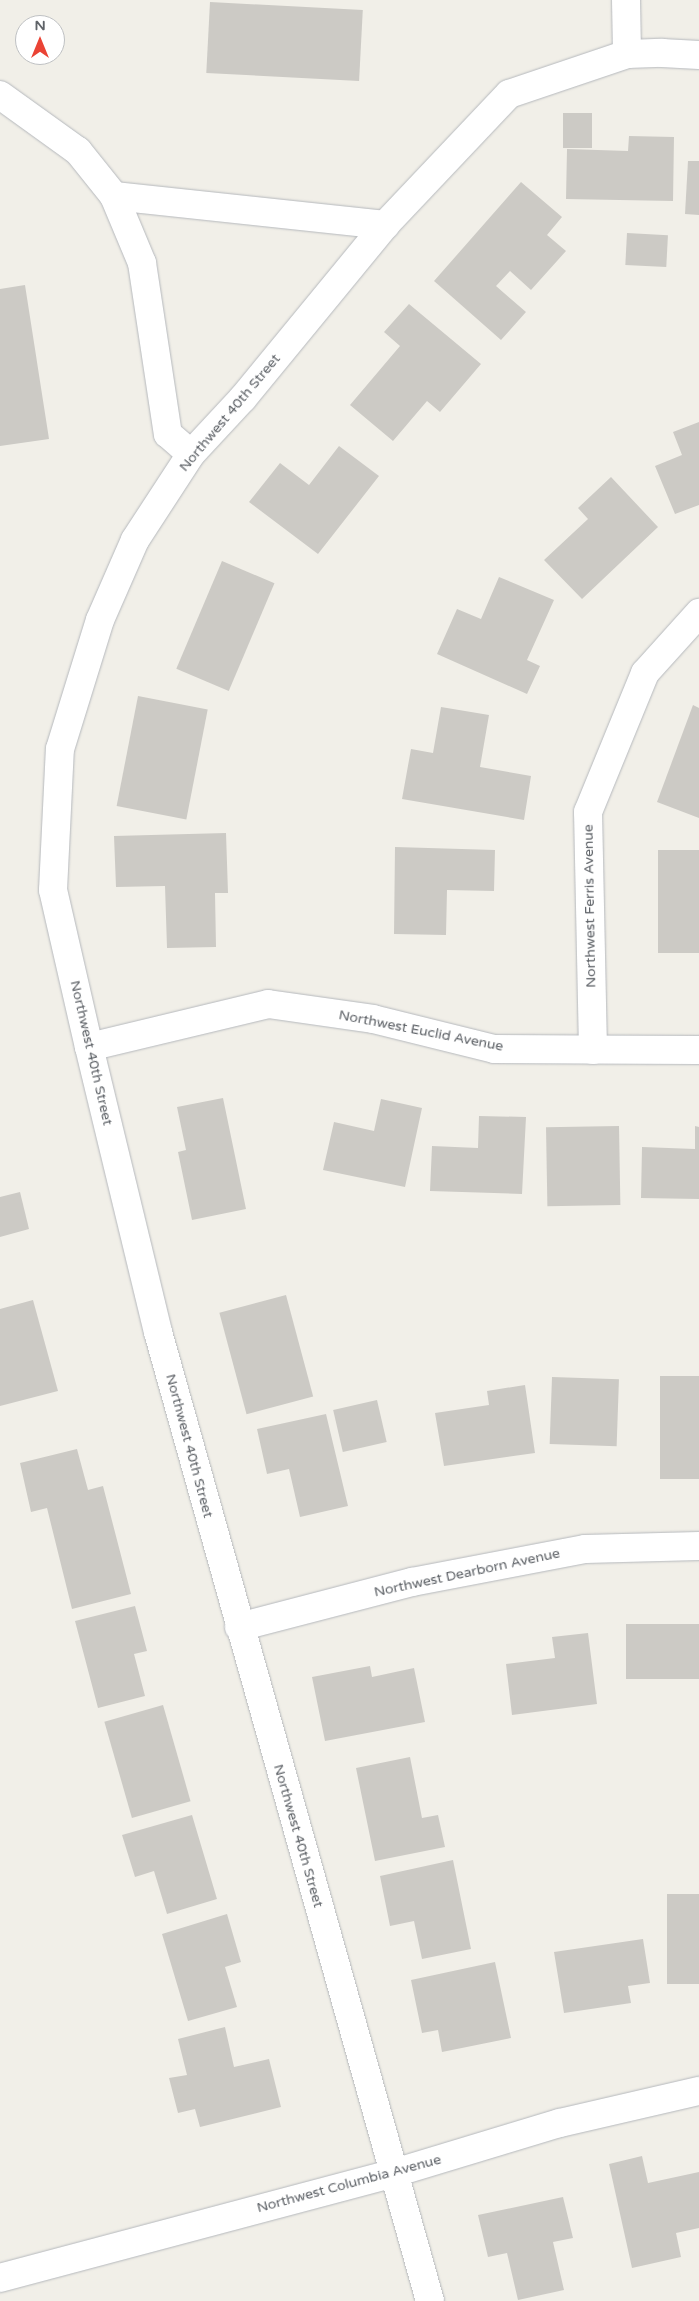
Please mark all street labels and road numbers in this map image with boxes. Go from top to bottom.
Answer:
street label: Northwest 40th Street [176,351,284,475]
street label: Northwest Ferris Avenue [580,824,600,988]
street label: Northwest 40th Street [66,979,116,1127]
street label: Northwest Euclid Avenue [337,1007,505,1055]
street label: Northwest 40th Street [162,1372,216,1520]
street label: Northwest Dearborn Avenue [373,1545,561,1601]
street label: Northwest 40th Street [269,1762,327,1910]
street label: Northwest Columbia Avenue [255,2151,443,2217]

